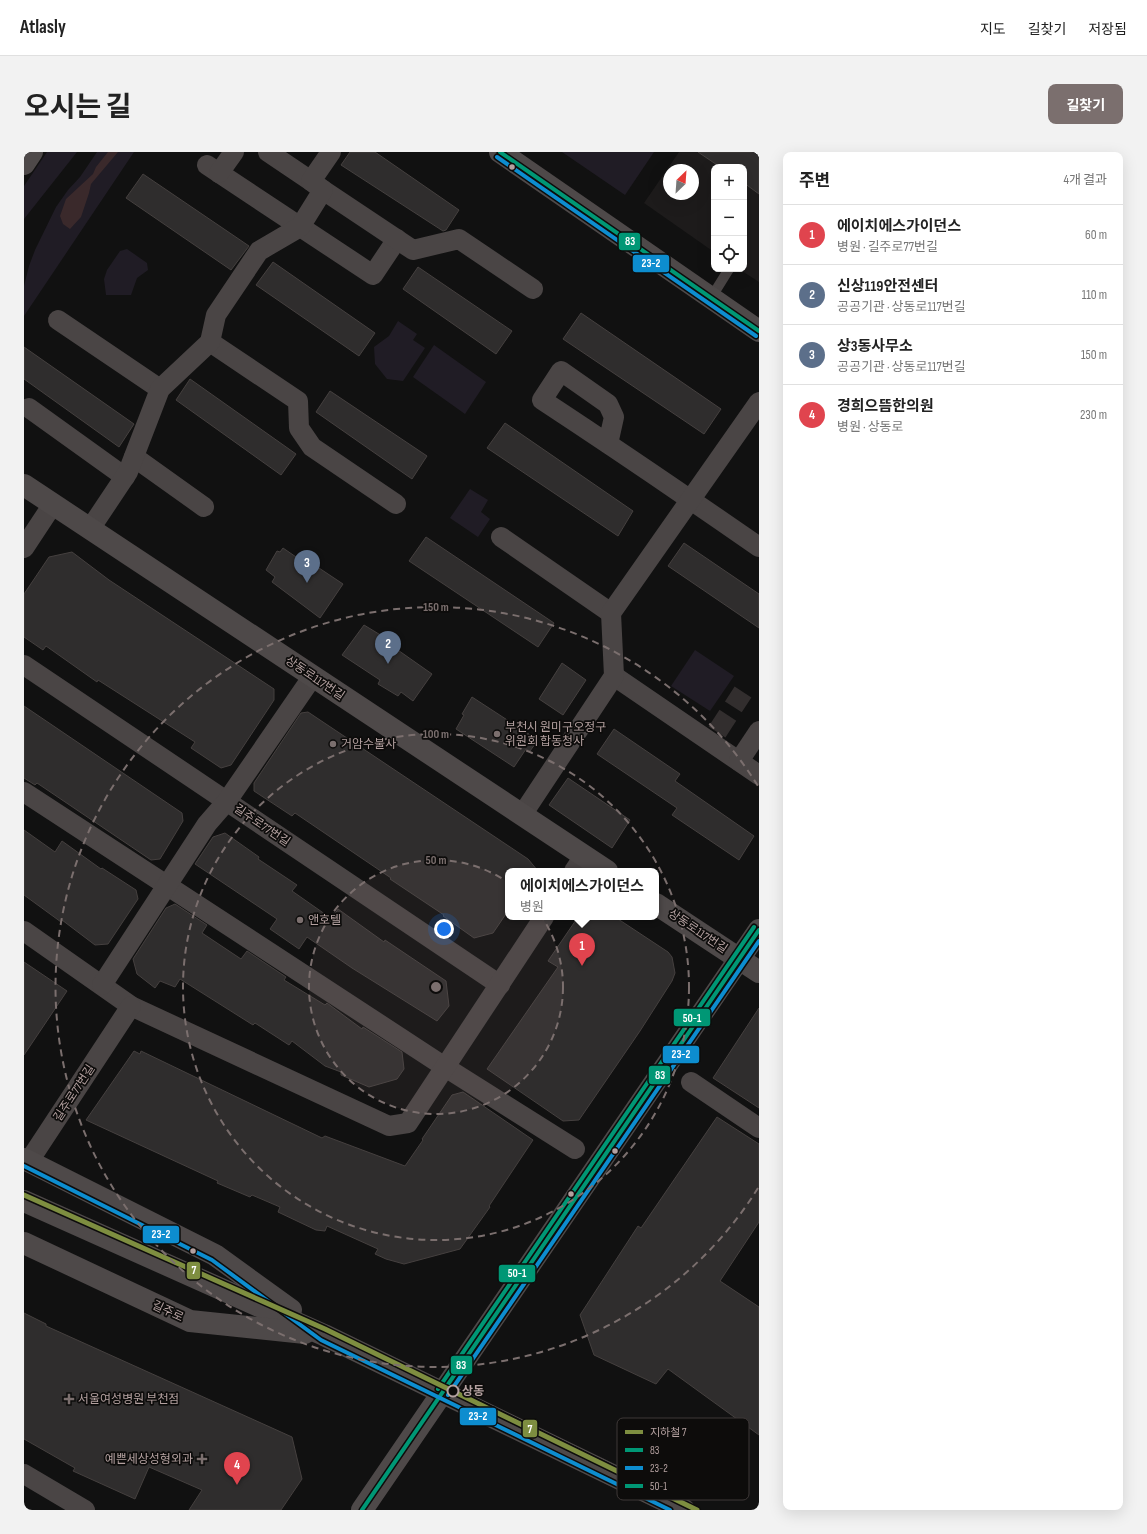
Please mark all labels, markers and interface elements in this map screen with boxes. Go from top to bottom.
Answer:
text: Atlasly [20,16,66,39]
text: 지도 [980,21,1006,38]
text: 길찾기 [1028,21,1066,38]
text: 저장됨 [1088,21,1127,38]
button: 길찾기 [1048,84,1123,124]
text: 오시는 길 [24,91,131,124]
unlabelled marker [507,162,517,172]
north arrow [663,164,699,200]
map controls [711,164,747,272]
button: + [711,164,747,200]
text: 주변 [799,171,830,191]
text: 4개 결과 [1064,172,1107,188]
button: − [711,200,747,236]
text: 에이치에스가이던스 [837,217,961,236]
text: 1 [809,227,815,243]
text: 60 m [1085,227,1107,243]
line badge: 83 [618,232,641,251]
text: 83 [625,235,635,248]
button: locate [711,236,747,272]
text: 병원 · 길주로77번길 [837,239,938,255]
line badge: 23-2 [632,254,670,273]
text: 23-2 [642,257,661,270]
text: 신상119안전센터 [837,277,939,296]
text: 2 [809,287,815,303]
text: 110 m [1082,287,1107,303]
text: 공공기관 · 상동로117번길 [837,299,966,315]
text: 상3동사무소 [837,337,913,356]
text: 3 [809,347,815,363]
text: 150 m [1081,347,1107,363]
text: 공공기관 · 상동로117번길 [837,359,966,375]
text: 경희으뜸한의원 [837,397,934,416]
text: 4 [809,407,815,423]
text: 230 m [1080,407,1107,423]
text: 병원 · 상동로 [837,419,904,435]
pin: 3 [294,550,320,583]
text: 150 m [423,600,449,615]
pin: 2 [375,631,401,664]
street label: 상동로117번길 [282,653,347,704]
place label: 부천시 원미구오정구 위원회 합동청사 [505,720,606,749]
text: 100 m [423,727,449,742]
marker: 부천시 원미구오정구 위원회 합동청사 [492,729,502,739]
place label: 거암수불사 [341,737,396,752]
marker: 거암수불사 [328,739,338,749]
street label: 길주로77번길 [231,801,293,850]
text: 50 m [426,853,446,868]
popup [505,868,659,920]
text: 에이치에스가이던스 [520,877,644,896]
text: 병원 [520,899,544,915]
street label: 상동로117번길 [665,906,730,957]
place label: 앤호텔 [308,913,341,928]
marker: 앤호텔 [295,915,305,925]
your location [434,919,454,939]
pin: 1 [569,933,595,966]
centre of rings [429,980,443,994]
line badge: 50-1 [673,1008,711,1027]
text: 50-1 [683,1012,702,1025]
line badge: 23-2 [662,1045,700,1064]
text: 23-2 [672,1048,691,1061]
street label: 길주로77번길 [50,1062,98,1125]
line badge: 83 [648,1065,671,1085]
text: 83 [655,1069,665,1082]
unlabelled marker [610,1146,620,1156]
unlabelled marker [566,1189,576,1199]
line badge: 23-2 [142,1225,180,1244]
text: 23-2 [152,1228,171,1241]
unlabelled marker [188,1246,198,1256]
line badge: 7 [186,1261,201,1280]
text: 7 [192,1264,197,1277]
line badge: 50-1 [498,1264,536,1283]
text: 50-1 [508,1267,527,1280]
street label: 길주로 [150,1298,186,1325]
line badge: 83 [450,1355,473,1375]
text: 83 [456,1359,466,1372]
marker: 상동 [446,1384,460,1398]
place label: 상동 [462,1384,484,1399]
place label: 서울여성병원 부천점 [78,1392,179,1407]
marker: 서울여성병원 부천점 [63,1393,75,1405]
line badge: 23-2 [459,1407,497,1426]
text: 23-2 [469,1410,488,1423]
legend [617,1418,749,1500]
line badge: 7 [522,1419,538,1438]
text: 7 [528,1423,533,1436]
text: 지하철 7 [650,1426,687,1439]
text: 83 [650,1444,660,1457]
place label: 예쁜세상성형외과 [105,1452,193,1467]
pin: 4 [224,1452,250,1485]
marker: 예쁜세상성형외과 [196,1453,208,1465]
text: 23-2 [650,1462,668,1475]
text: 50-1 [650,1480,667,1493]

